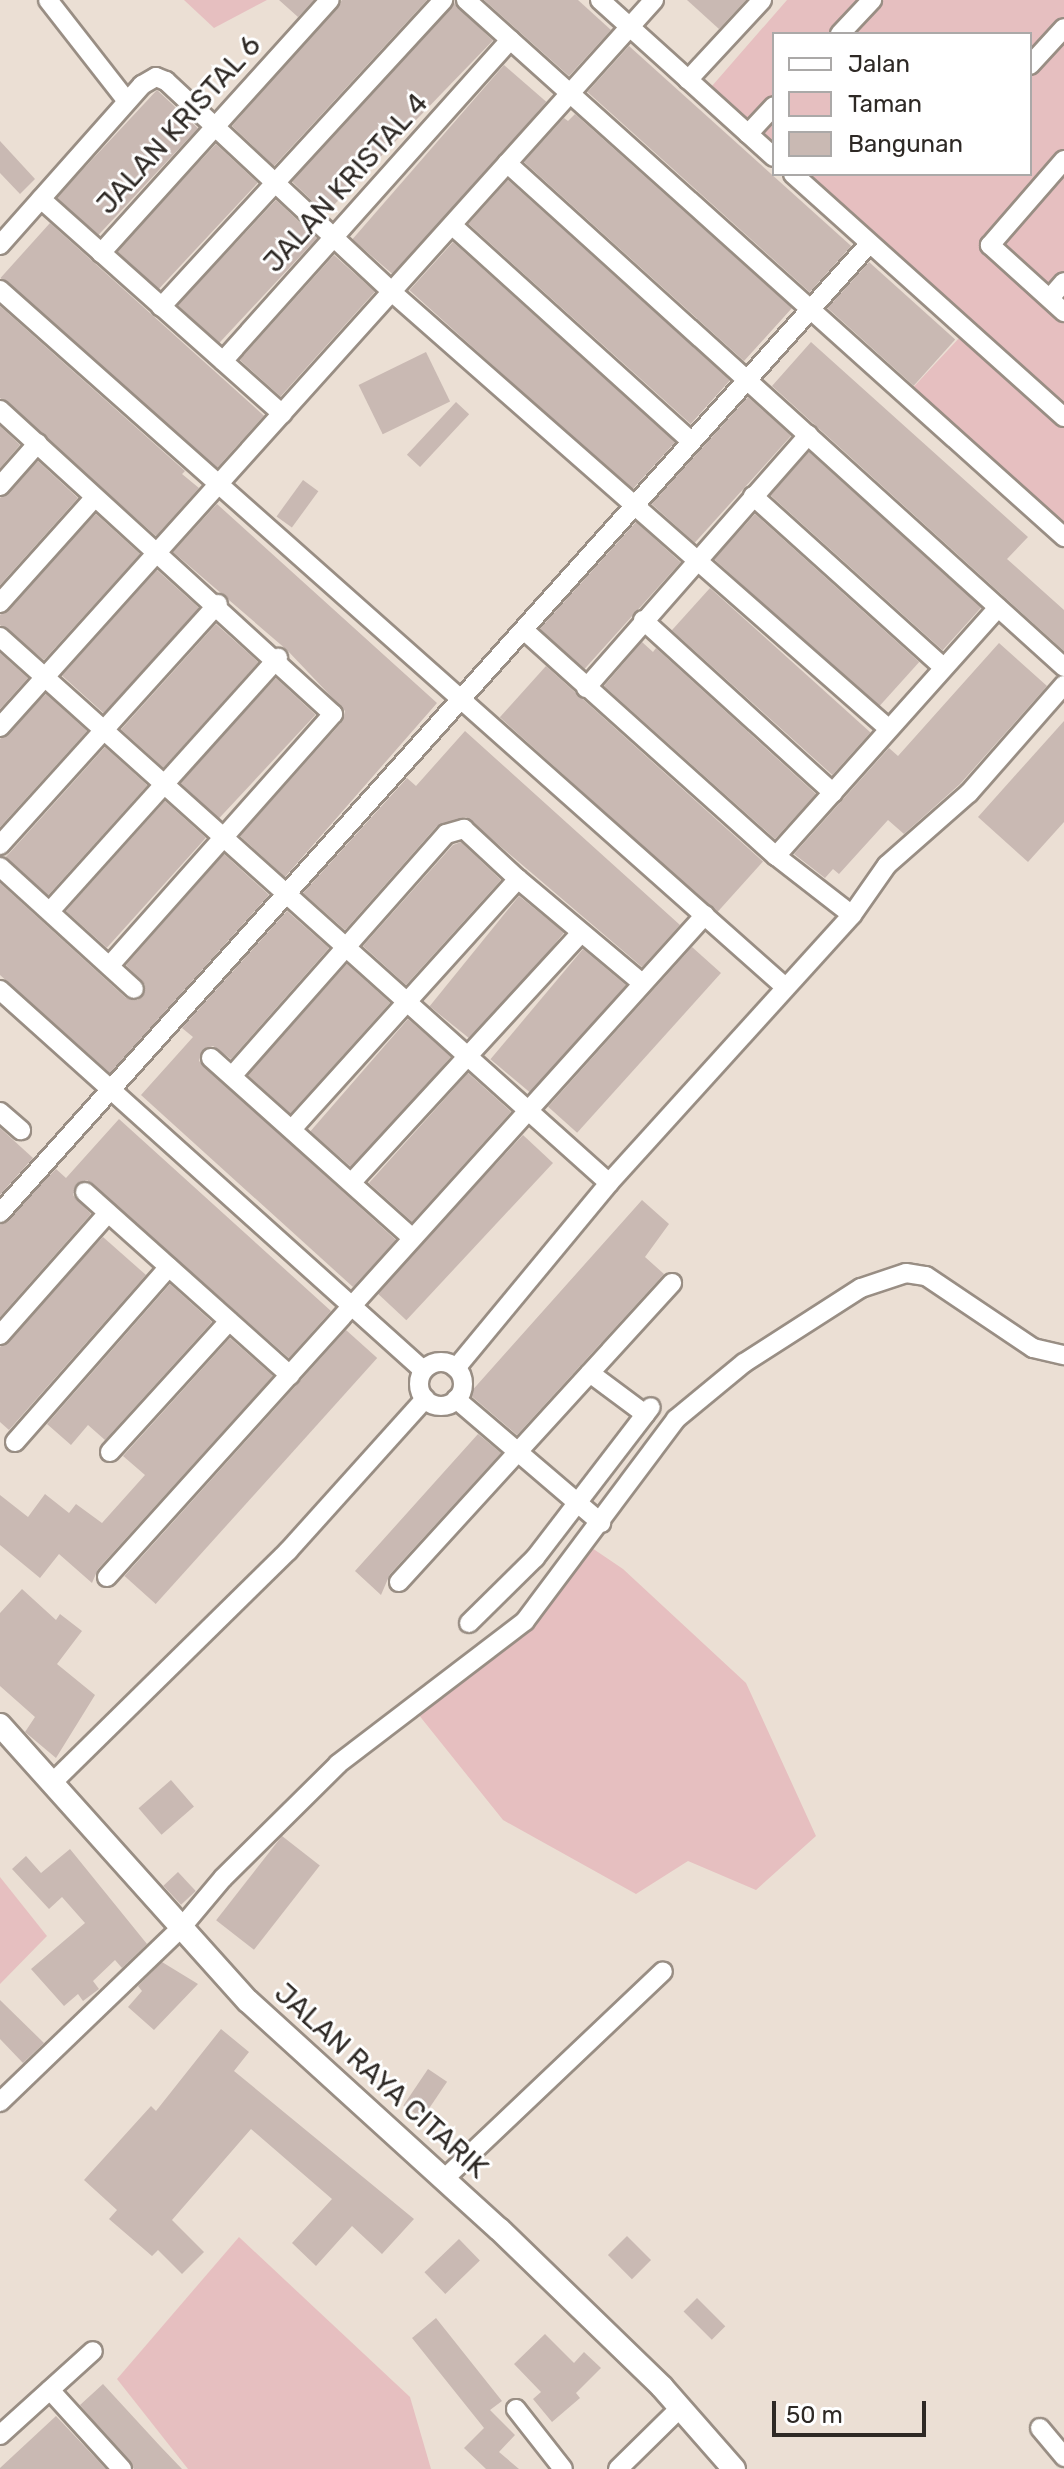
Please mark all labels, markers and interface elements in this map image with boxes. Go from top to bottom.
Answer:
street label: JALAN KRISTAL 6 [90,29,268,221]
legend [772,32,1032,176]
text: Jalan [848,50,910,78]
street label: JALAN KRISTAL 4 [257,86,435,280]
text: Taman [848,90,922,118]
text: Bangunan [848,130,963,158]
street label: JALAN RAYA CITARIK [267,1976,495,2186]
scale bar [776,2385,930,2435]
text: 50 m [786,2401,843,2429]

